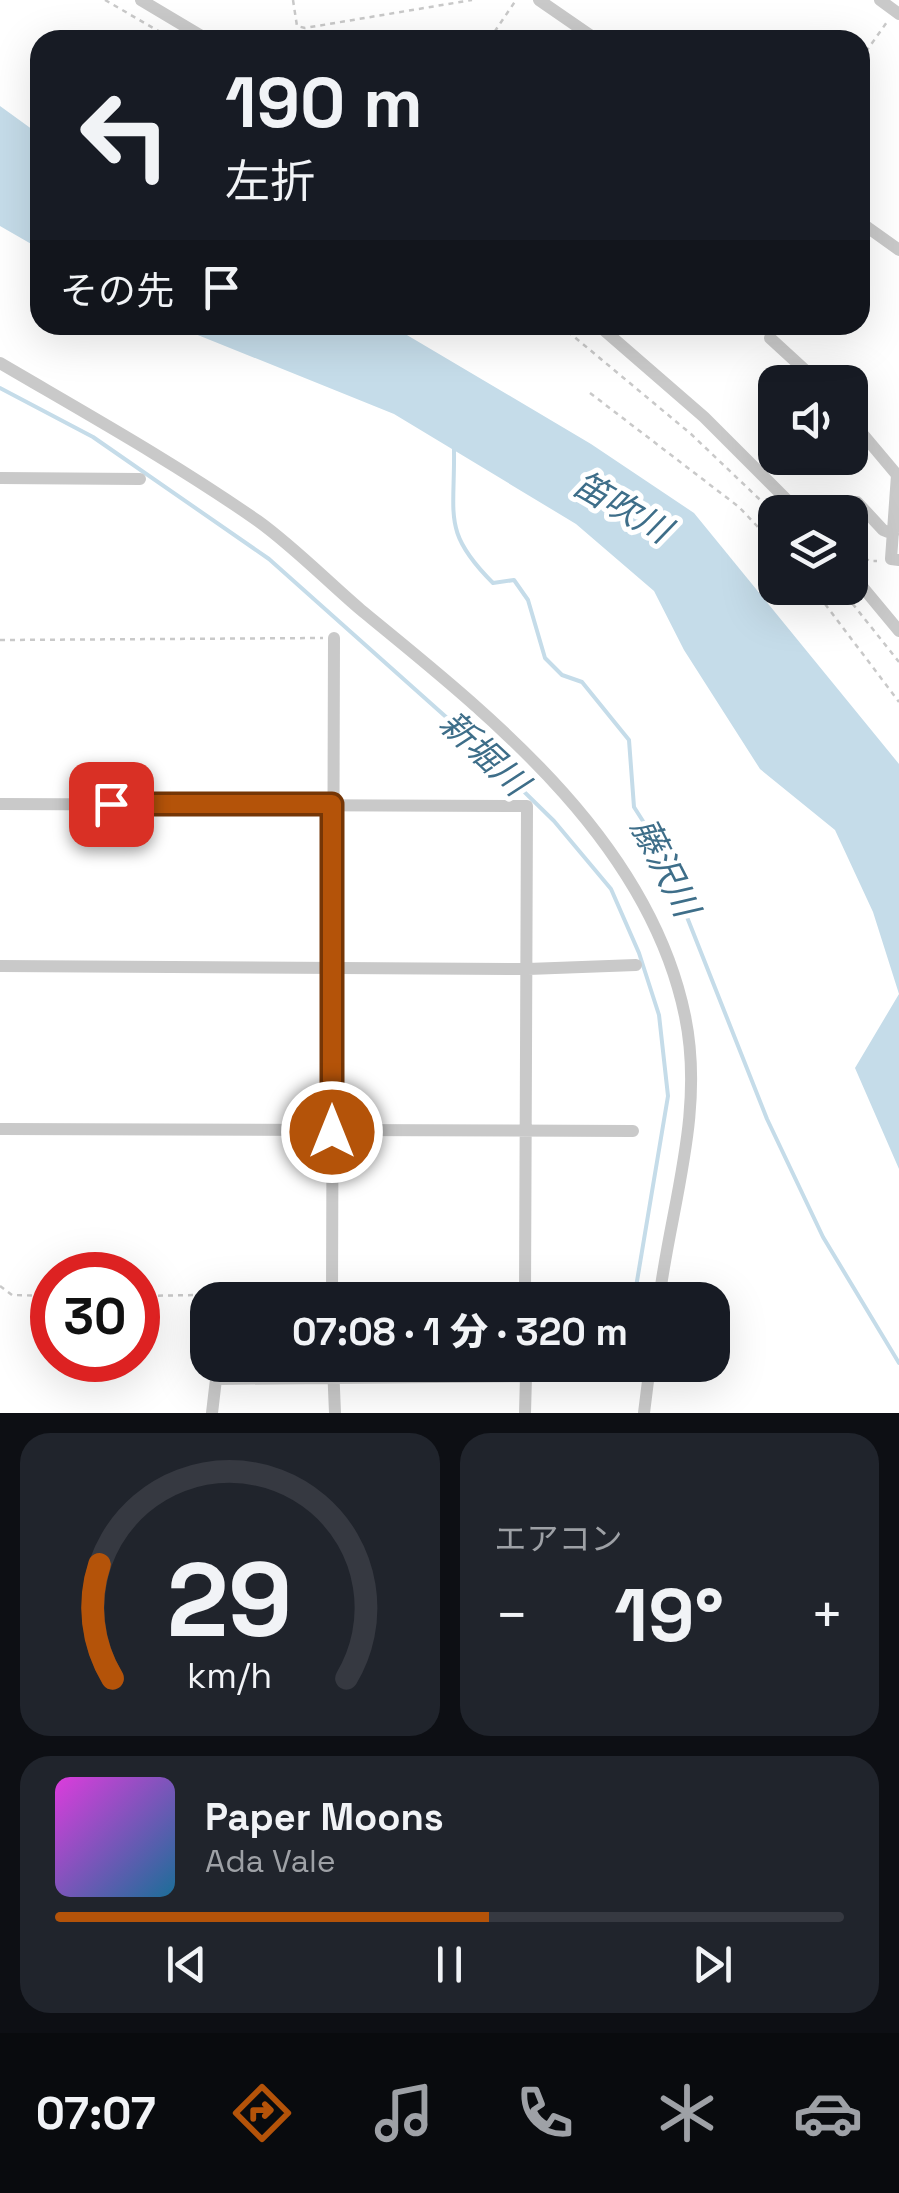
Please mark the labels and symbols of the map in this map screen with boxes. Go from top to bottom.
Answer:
water label: 笛吹川 [566,462,682,554]
water label: 新堀川 [431,701,540,808]
pin [69,762,154,847]
water label: 藤沢川 [622,810,710,927]
position arrow [280,1080,384,1184]
speed limit sign: 30 [30,1252,160,1382]

